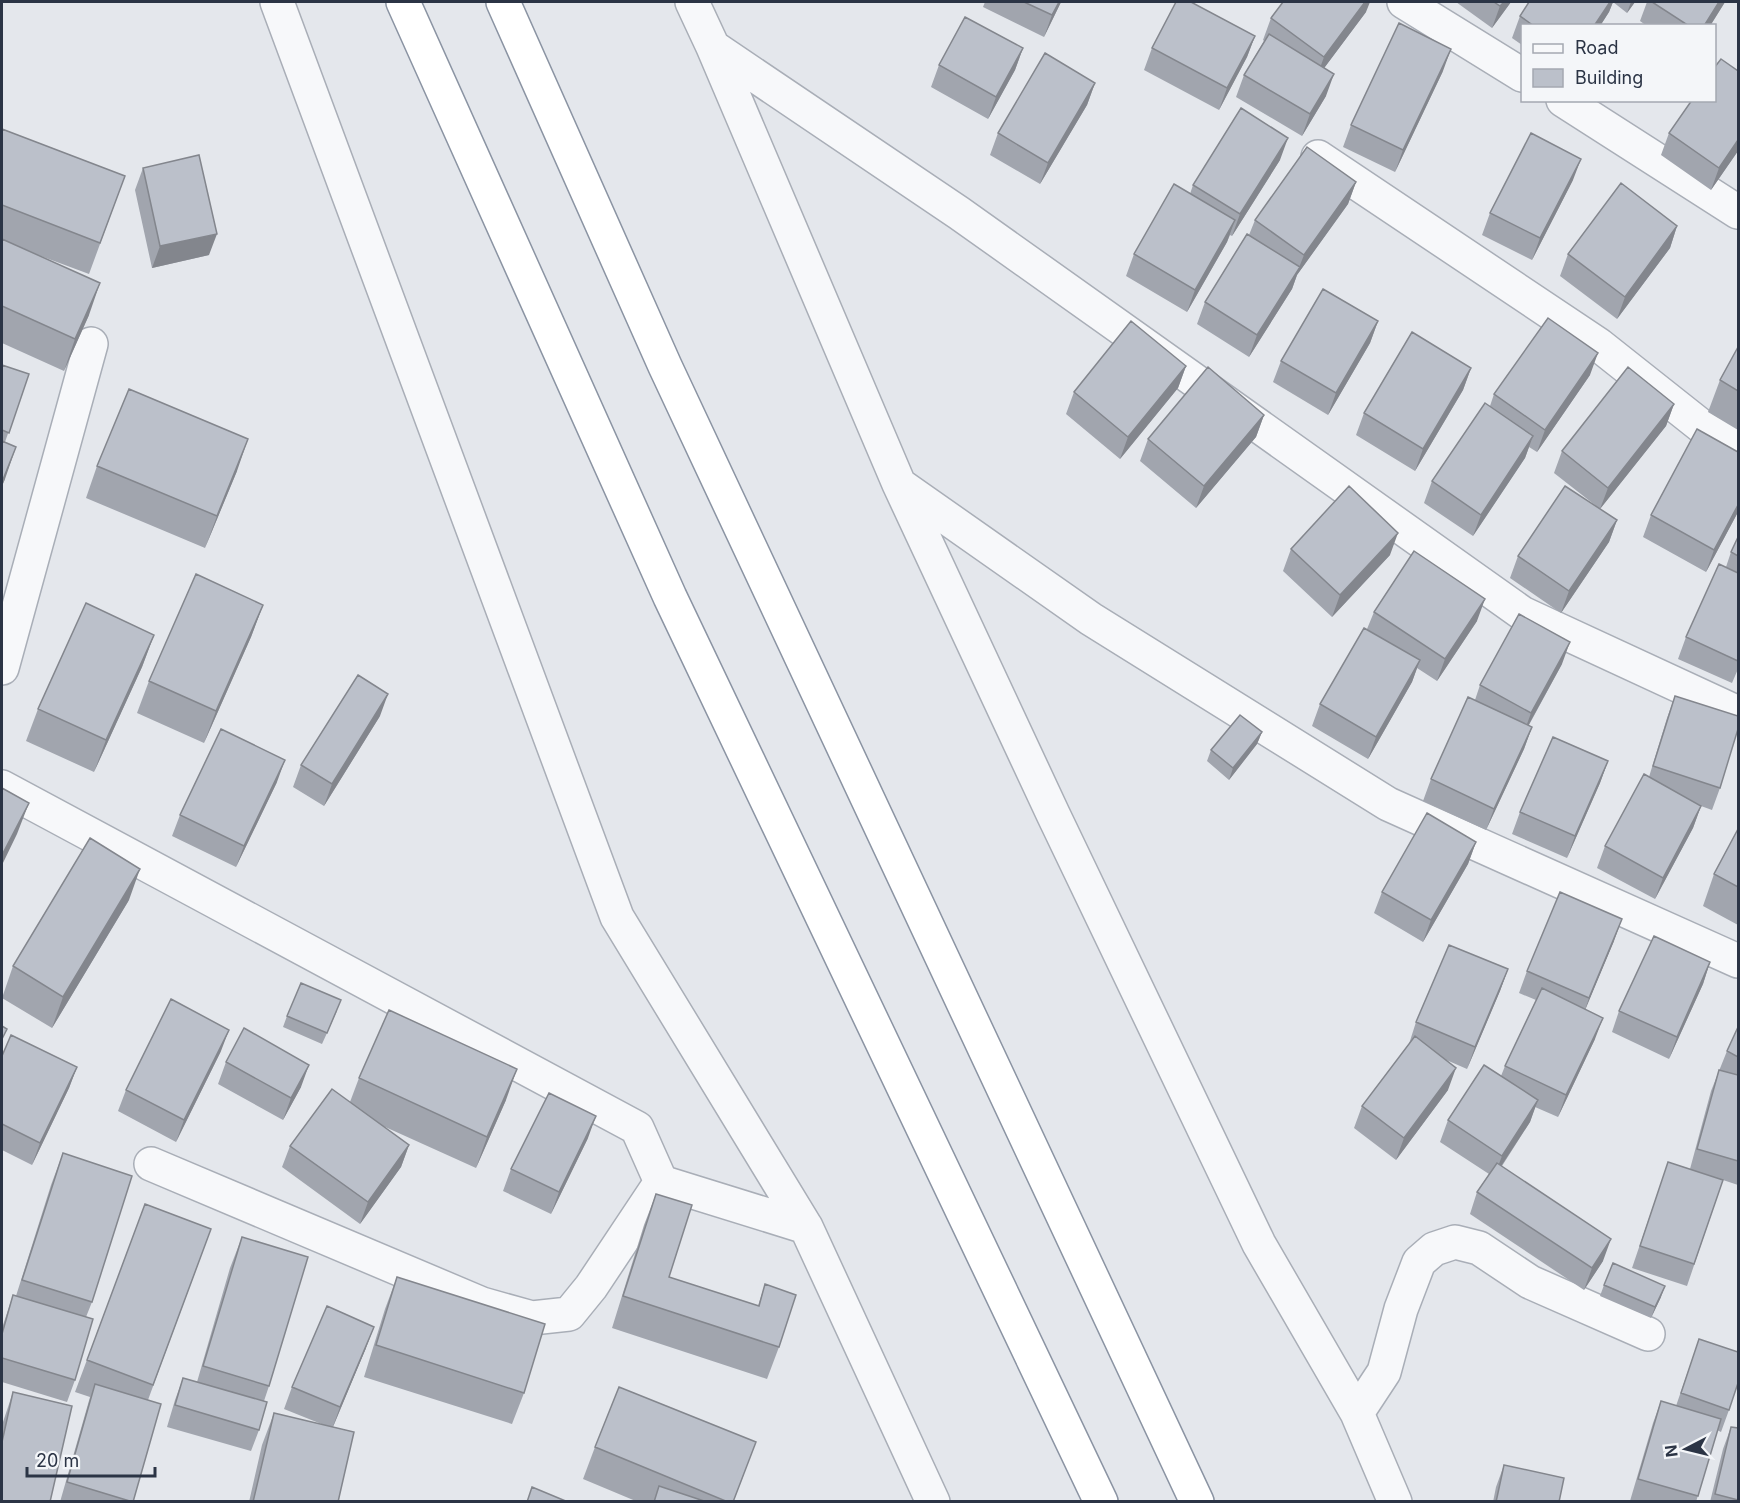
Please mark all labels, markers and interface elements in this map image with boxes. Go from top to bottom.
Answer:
legend [1521,24,1716,102]
text: Road [1575,37,1618,58]
text: Building [1575,67,1643,88]
north arrow [1656,1419,1716,1479]
scale bar [27,1440,154,1478]
text: N [1660,1444,1682,1458]
text: 20 m [36,1450,79,1471]

